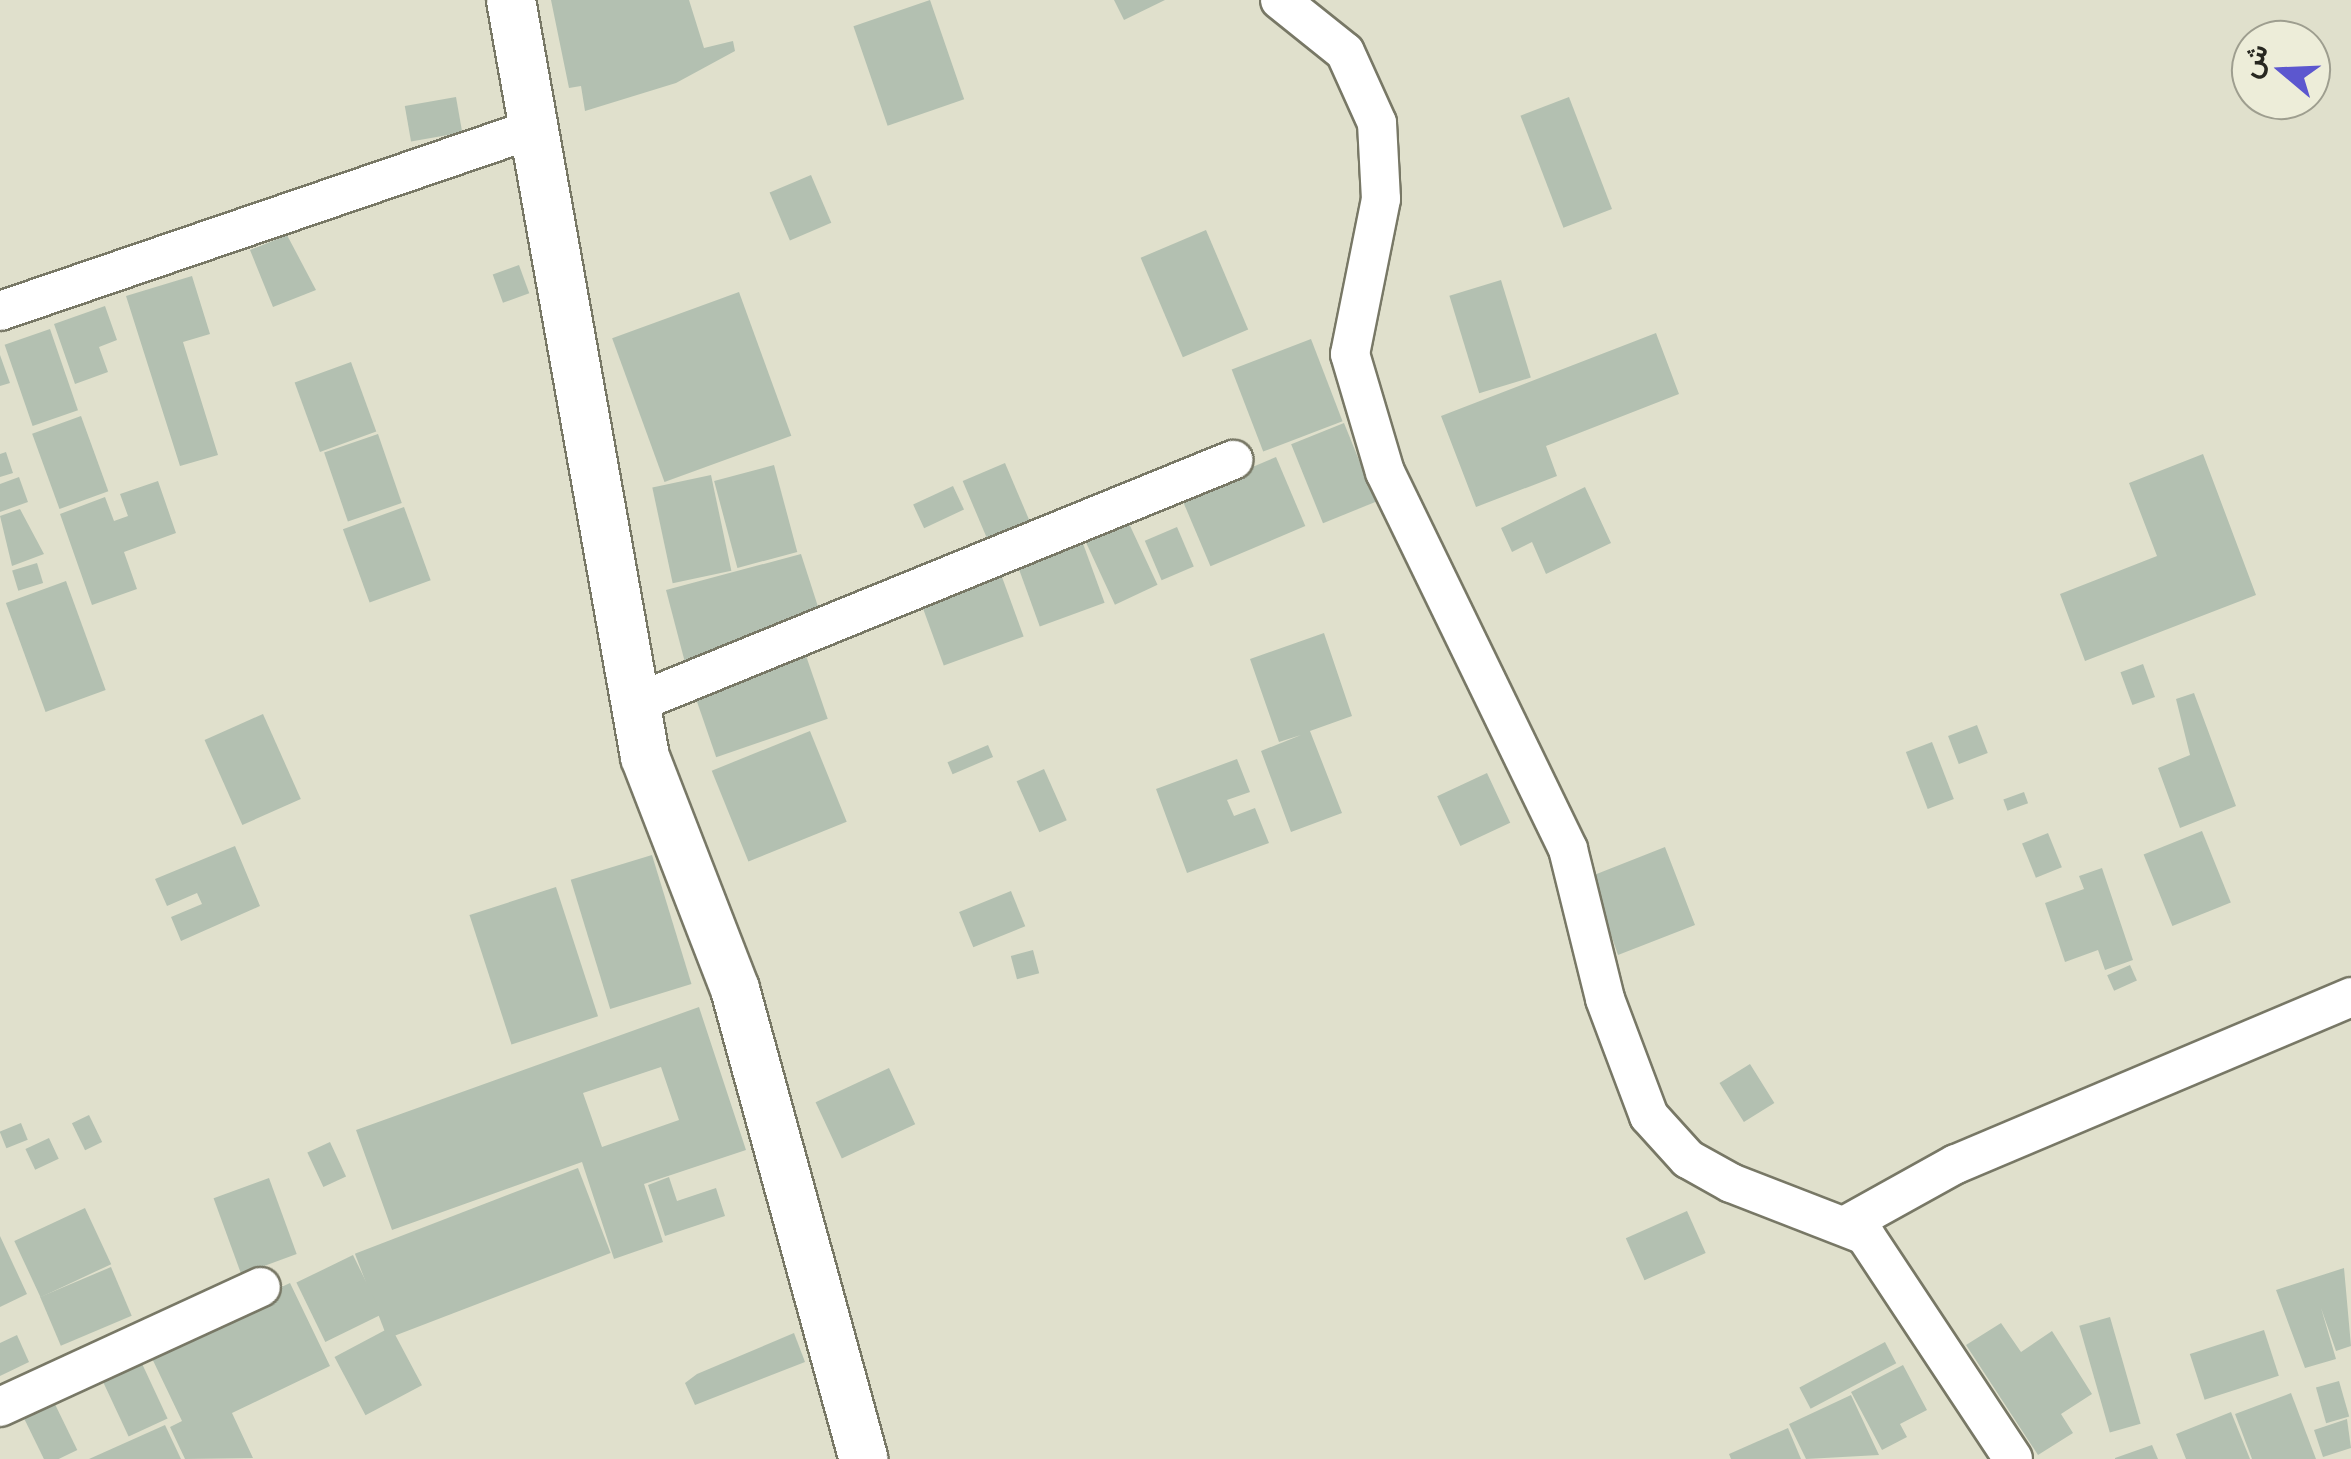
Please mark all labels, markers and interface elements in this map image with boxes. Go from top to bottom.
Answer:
north arrow [2231,20,2331,120]
text: ش [2233,39,2275,82]

